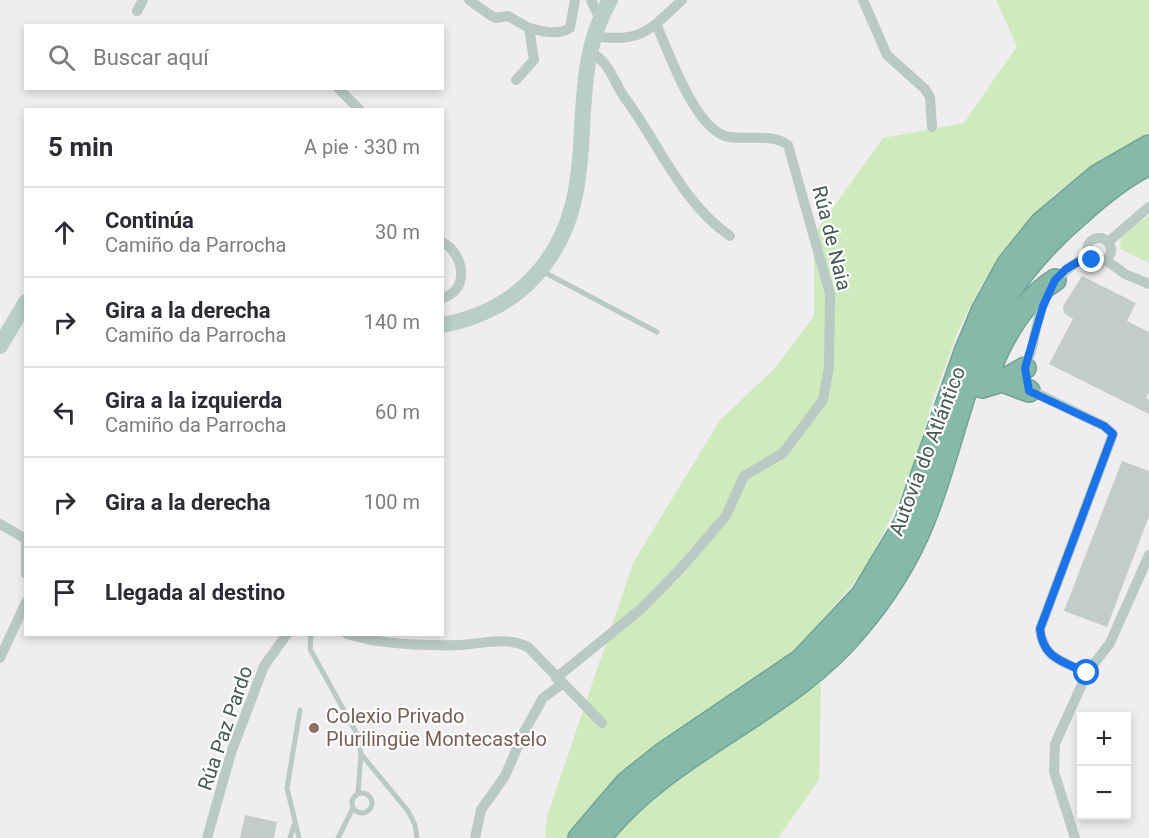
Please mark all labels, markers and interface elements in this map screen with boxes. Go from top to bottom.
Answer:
search box [24,24,444,90]
icon: search [45,41,78,74]
text: Buscar aquí [93,45,209,70]
text: 5 min [48,132,113,162]
text: A pie · 330 m [304,135,420,159]
street label: Rúa de Naia [807,183,857,293]
text: Continúa [105,208,194,233]
icon: ahead [48,216,81,249]
text: 30 m [375,220,420,244]
text: Camiño da Parrocha [105,233,286,257]
route end [1078,246,1104,272]
text: Gira a la derecha [105,298,271,323]
icon: right [48,306,81,339]
text: 140 m [364,310,420,334]
text: Camiño da Parrocha [105,323,286,347]
street label: Autovía do Atlántico [884,363,970,539]
text: Gira a la izquierda [105,388,282,413]
icon: left [48,396,81,429]
text: 60 m [375,400,420,424]
text: Camiño da Parrocha [105,413,286,437]
icon: right [48,486,81,519]
text: Gira a la derecha [105,490,271,515]
text: 100 m [364,490,420,514]
icon: arrive [48,576,81,609]
text: Llegada al destino [105,580,285,605]
route start [1073,659,1099,685]
street label: Rúa Paz Pardo [192,663,258,793]
place label: Colexio Privado Plurilingüe Montecastelo [326,704,547,751]
map controls [1077,712,1131,820]
button: + [1077,712,1131,766]
marker: Colexio Privado Plurilingüe Montecastelo [307,721,321,735]
button: − [1077,766,1131,820]

